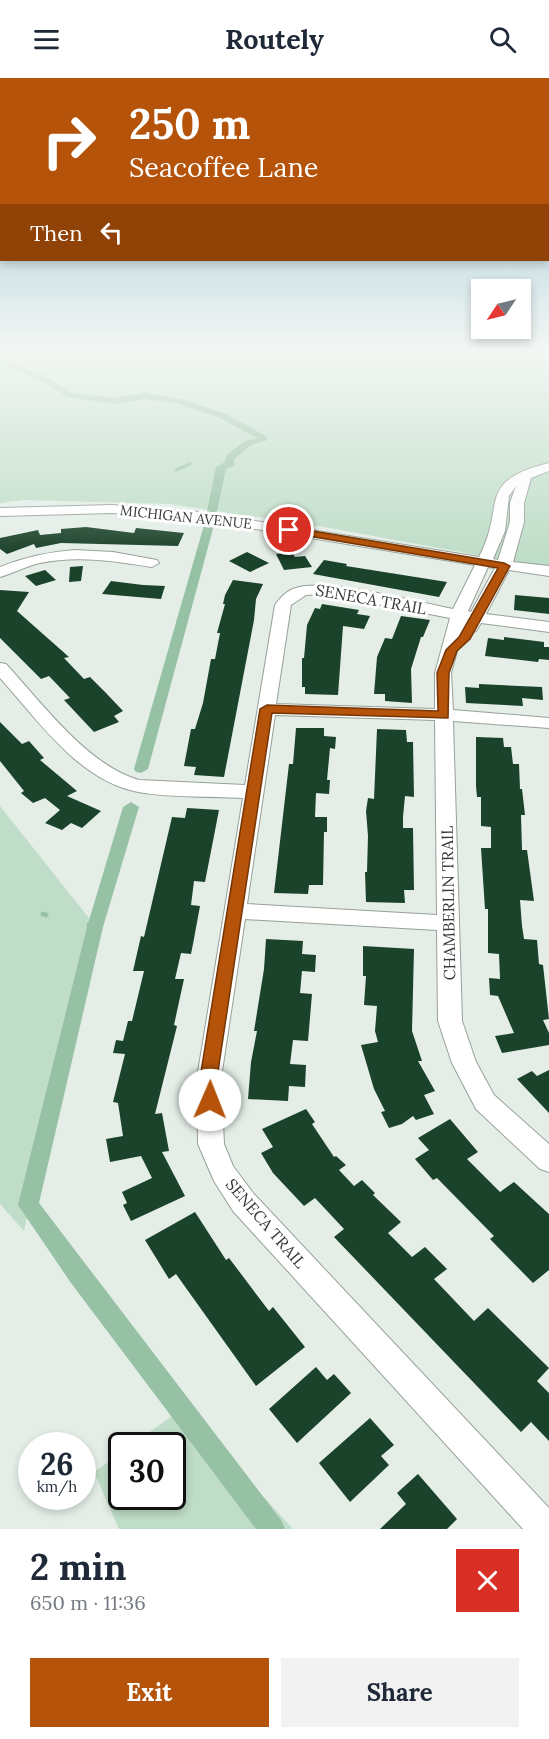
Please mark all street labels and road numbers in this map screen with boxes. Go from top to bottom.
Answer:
street label: MICHIGAN AVENUE [119,501,253,533]
street label: SENECA TRAIL [314,579,428,619]
street label: CHAMBERLIN TRAIL [437,825,459,981]
street label: SENECA TRAIL [222,1174,310,1272]

